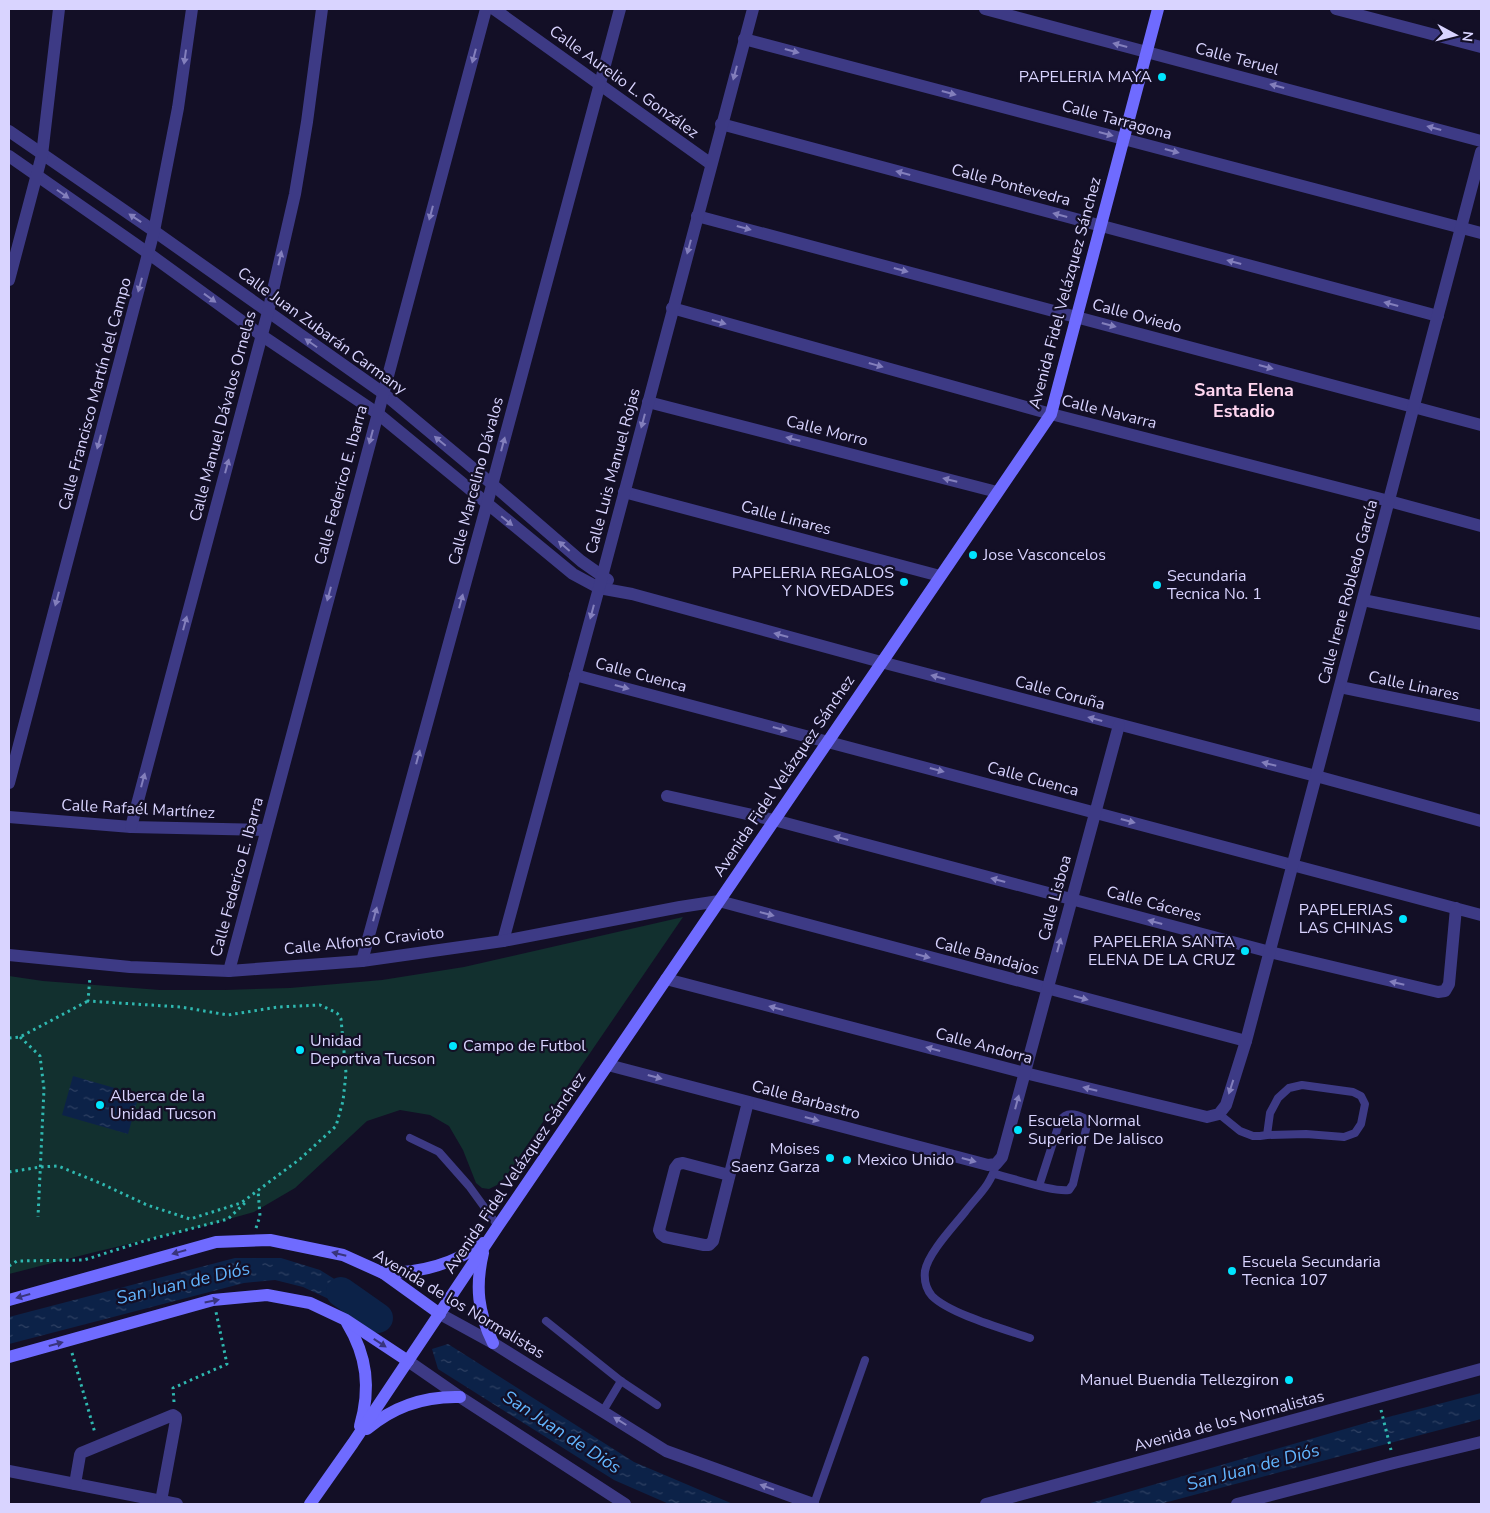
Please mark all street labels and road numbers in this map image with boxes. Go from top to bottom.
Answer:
street label: Calle Aurelio L. González [545,20,703,144]
street label: Calle Teruel [1193,37,1282,81]
street label: Calle Tarragona [1059,95,1175,145]
street label: Calle Pontevedra [949,158,1073,212]
street label: Avenida Fidel Velázquez Sánchez [1023,175,1107,411]
street label: Calle Juan Zubarán Carmany [233,262,412,400]
street label: Calle Francisco Martín del Campo [53,275,137,513]
street label: Calle Oviedo [1090,293,1184,339]
street label: Calle Manuel Dávalos Ornelas [184,308,262,524]
street label: Calle Luis Manuel Rojas [580,386,646,556]
street label: Calle Navarra [1059,390,1159,434]
street label: Calle Marcelino Dávalos [443,395,509,567]
street label: Calle Federico E. Ibarra [309,403,373,567]
street label: Calle Morro [784,410,870,452]
street label: Calle Linares [738,495,834,541]
street label: Calle Irene Robledo García [1313,497,1383,687]
street label: Calle Cuenca [593,652,689,698]
street label: Calle Linares [1366,666,1462,706]
street label: Calle Coruña [1013,670,1107,716]
street label: Avenida Fidel Velázquez Sánchez [708,671,860,881]
street label: Calle Cuenca [985,756,1081,802]
street label: Calle Rafaél Martínez [61,794,215,824]
street label: Calle Federico E. Ibarra [205,795,269,959]
street label: Calle Lisboa [1033,853,1077,943]
street label: Calle Cáceres [1104,881,1204,927]
street label: Calle Alfonso Cravioto [283,922,445,960]
street label: Calle Bandajos [932,931,1042,981]
street label: Calle Andorra [933,1022,1035,1070]
street label: Avenida Fidel Velázquez Sánchez [439,1068,591,1278]
street label: Calle Barbastro [749,1075,863,1125]
street label: Avenida de los Normalistas [369,1244,549,1364]
street label: Avenida de los Normalistas [1131,1385,1327,1457]

